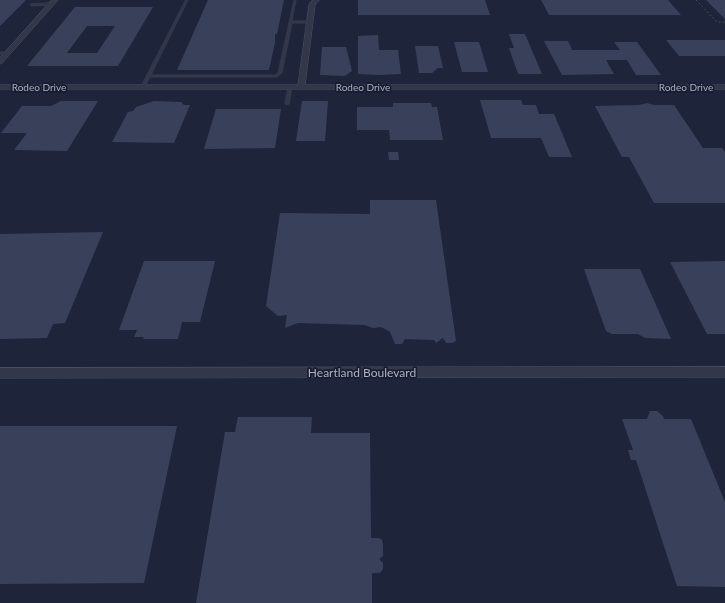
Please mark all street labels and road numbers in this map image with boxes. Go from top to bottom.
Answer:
street label: Rodeo Drive [12,81,66,93]
street label: Rodeo Drive [336,81,390,93]
street label: Rodeo Drive [659,81,713,93]
street label: Heartland Boulevard [308,365,416,380]

